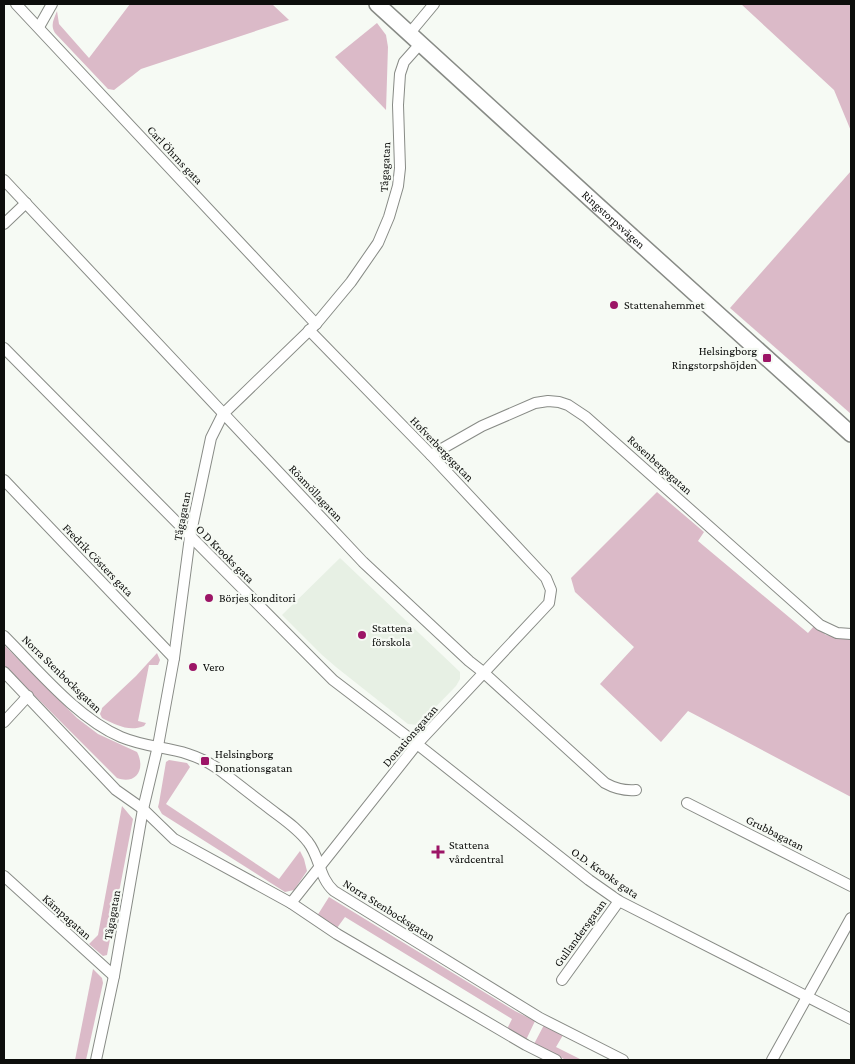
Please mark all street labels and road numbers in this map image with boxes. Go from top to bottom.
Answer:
street label: Carl Öhrns gata [144,123,206,188]
street label: Tågagatan [377,141,393,192]
street label: Ringstorpsvägen [579,188,648,252]
street label: Hofverbergsgatan [407,413,477,485]
street label: Rosenbergsgatan [625,432,696,498]
street label: Röamöllagatan [286,462,346,525]
street label: Tågagatan [170,489,194,542]
street label: Fredrik Cösters gata [60,521,137,600]
street label: O D Krooks gata [193,522,257,586]
street label: Norra Stenbocksgatan [19,632,105,716]
street label: Donationsgatan [379,702,441,770]
street label: Grubbagatan [744,812,807,854]
street label: O.D. Krooks gata [568,844,642,902]
street label: Norra Stenbocksgatan [340,876,438,944]
street label: Tågagatan [101,889,123,941]
street label: Kämpagatan [40,891,95,943]
street label: Gullandersgatan [551,896,609,969]

